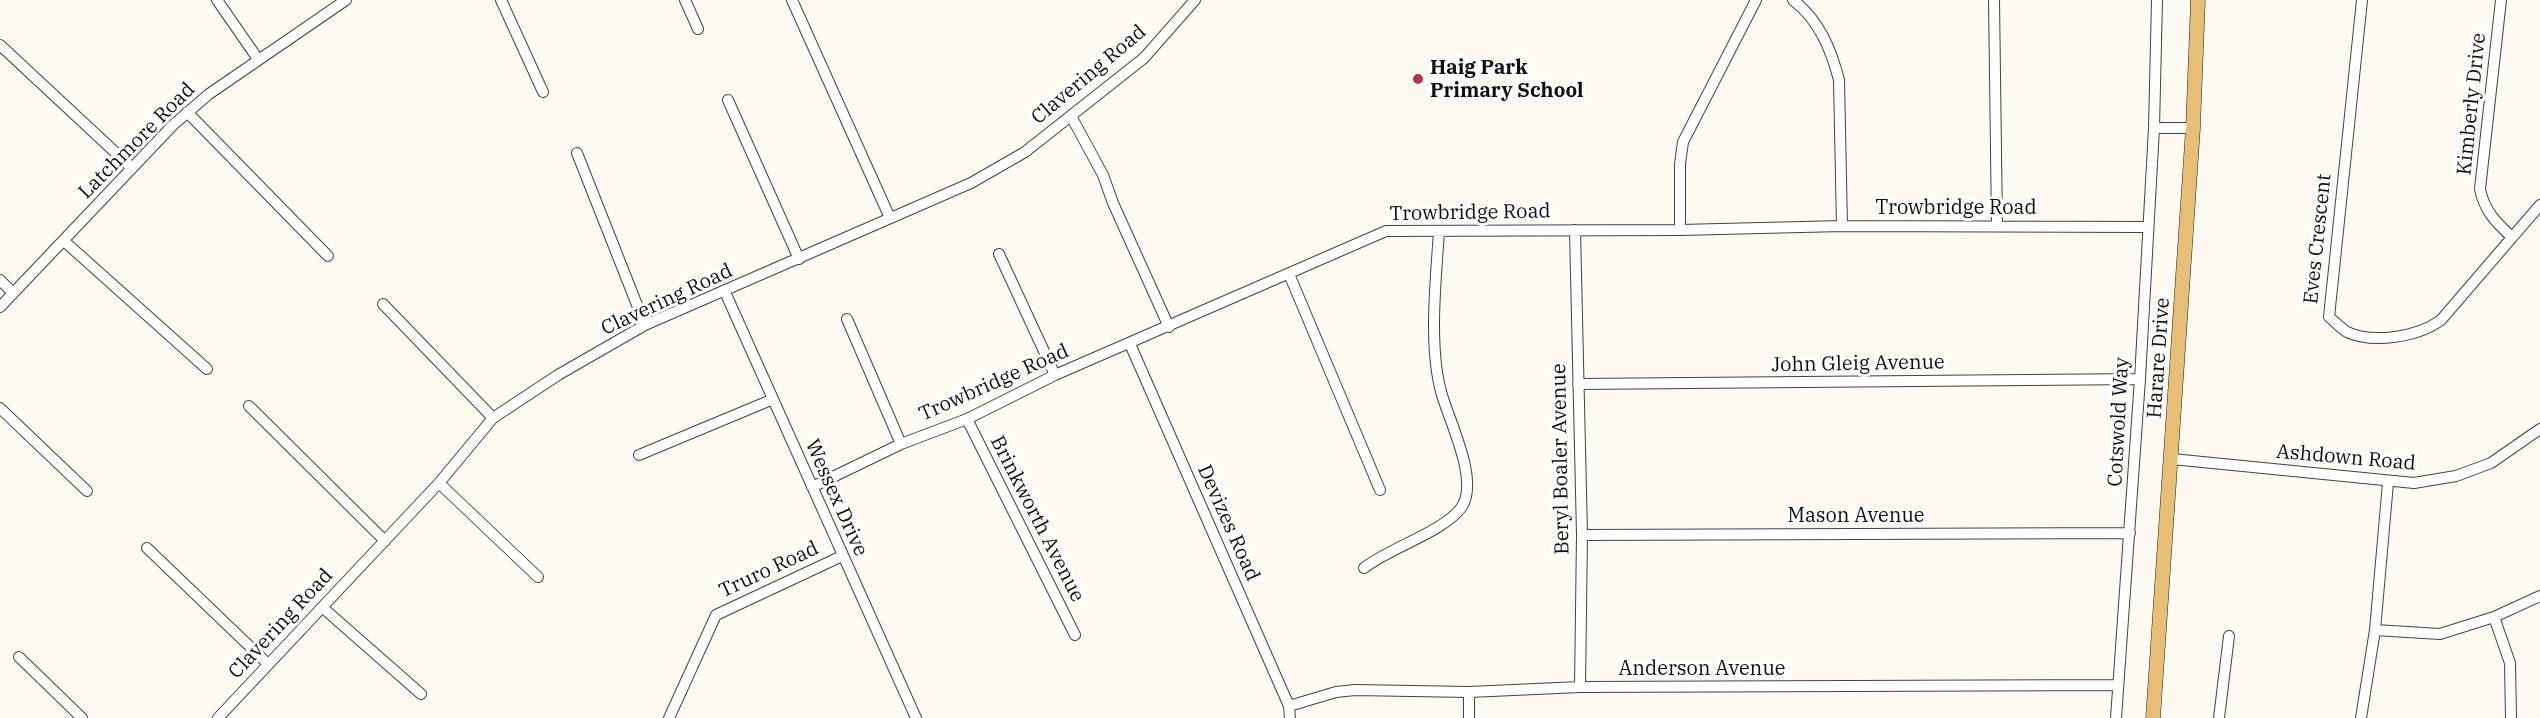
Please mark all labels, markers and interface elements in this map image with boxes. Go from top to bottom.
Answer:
street label: Clavering Road [1027,20,1151,130]
street label: Kimberly Drive [2453,32,2491,176]
place label: Haig Park Primary School [1430,56,1584,103]
marker: Haig Park Primary School [1411,72,1425,86]
street label: Latchmore Road [74,78,200,204]
street label: Eves Crescent [2299,173,2337,305]
street label: Trowbridge Road [1875,196,2037,220]
street label: Trowbridge Road [1389,200,1551,226]
street label: Clavering Road [598,259,736,341]
street label: Harare Drive [2143,297,2175,419]
street label: Trowbridge Road [915,339,1073,427]
street label: John Gleig Avenue [1771,350,1945,378]
street label: Cotswold Way [2104,357,2134,487]
street label: Beryl Boaler Avenue [1547,363,1575,555]
street label: Brinkworth Avenue [985,432,1089,606]
street label: Wessex Drive [800,436,872,560]
street label: Ashdown Road [2275,440,2417,476]
street label: Devizes Road [1192,461,1264,585]
street label: Mason Avenue [1787,504,1925,528]
street label: Truro Road [716,537,822,603]
street label: Clavering Road [224,564,338,684]
street label: Anderson Avenue [1619,657,1785,681]

